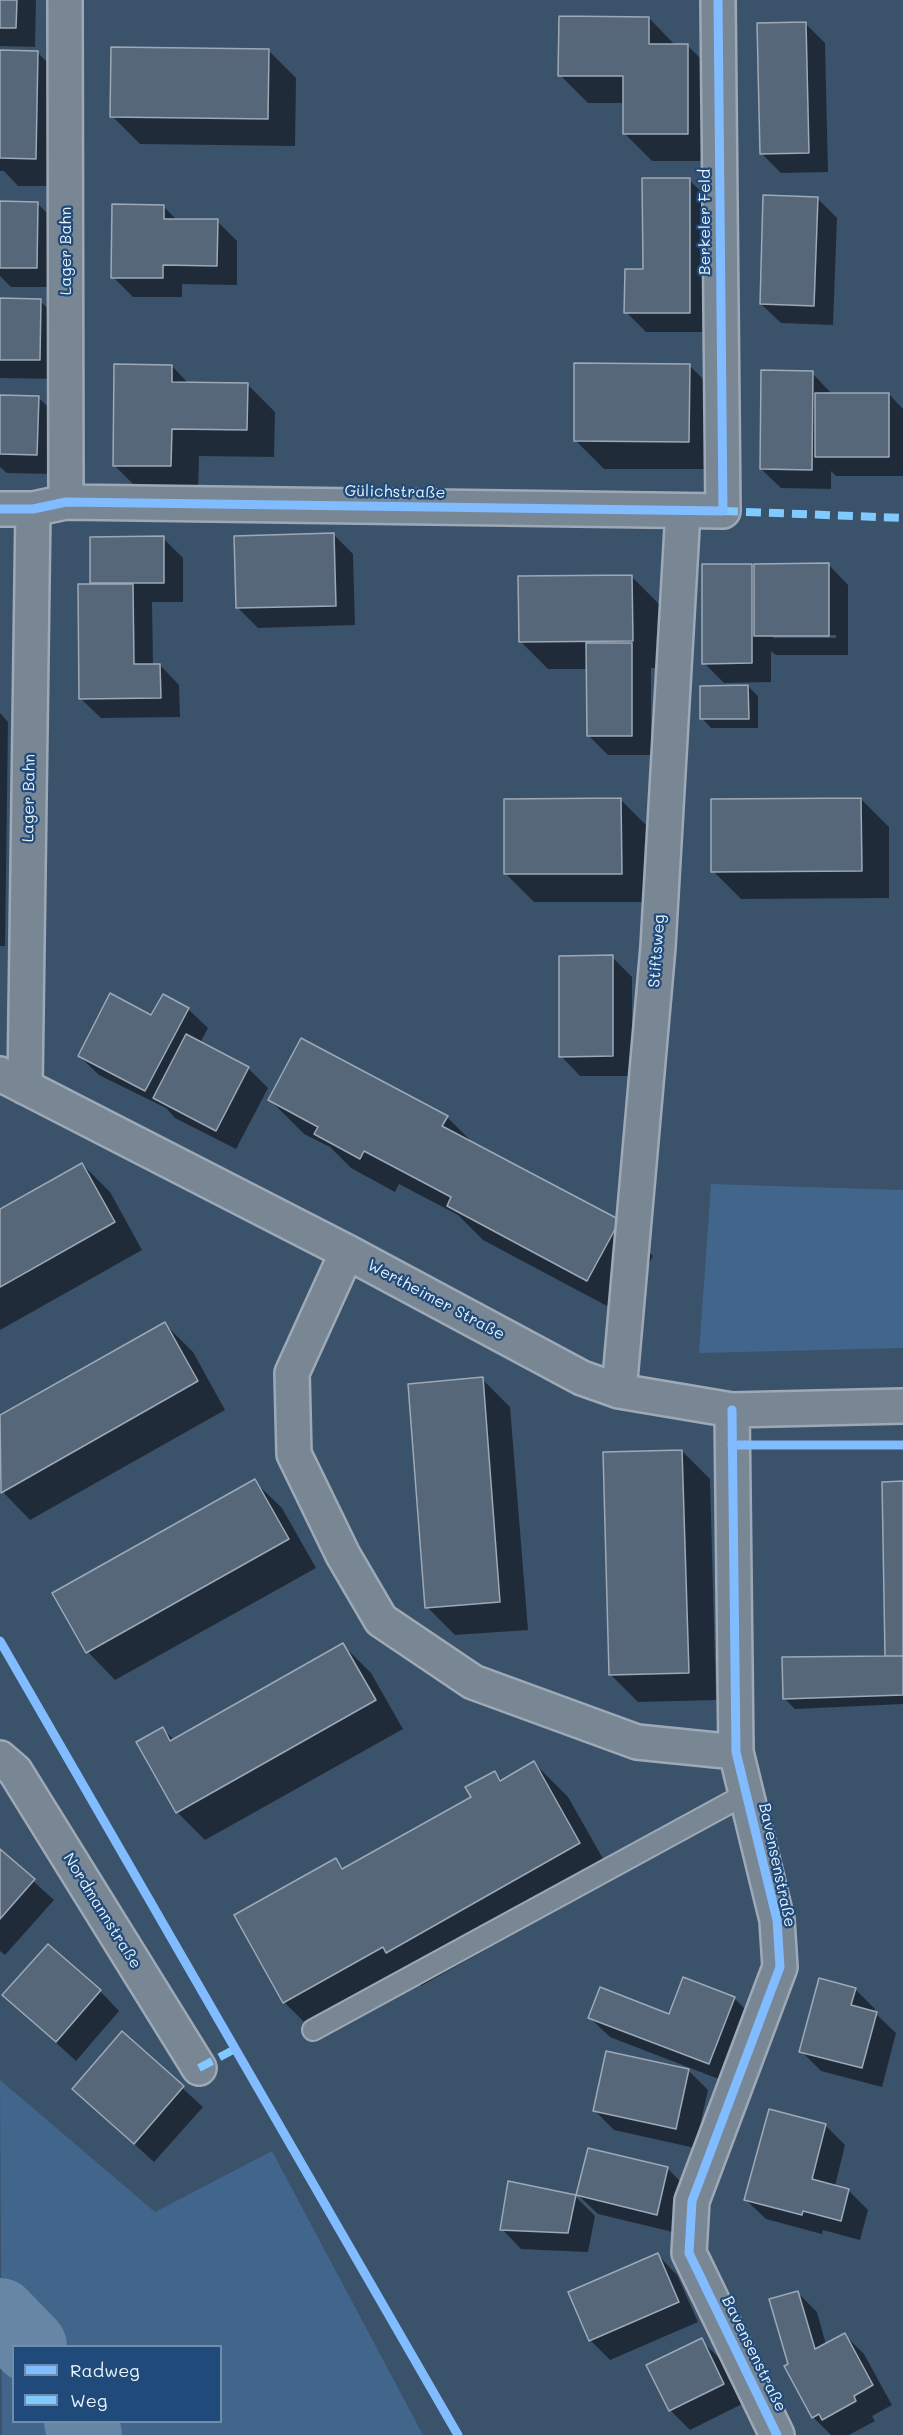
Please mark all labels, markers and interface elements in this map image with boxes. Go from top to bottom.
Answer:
street label: Berkeler Feld [695,169,715,275]
street label: Lager Bahn [56,207,76,295]
street label: Gülichstraße [344,482,446,502]
street label: Lager Bahn [19,754,39,842]
street label: Stiftsweg [645,914,669,988]
street label: Wertheimer Straße [364,1256,508,1344]
street label: Bavensenstraße [754,1801,800,1929]
street label: Nordmannstraße [59,1850,145,1972]
street label: Bavensenstraße [718,2293,790,2415]
legend [12,2345,222,2423]
text: Radweg [70,2358,140,2382]
text: Weg [70,2388,107,2412]

